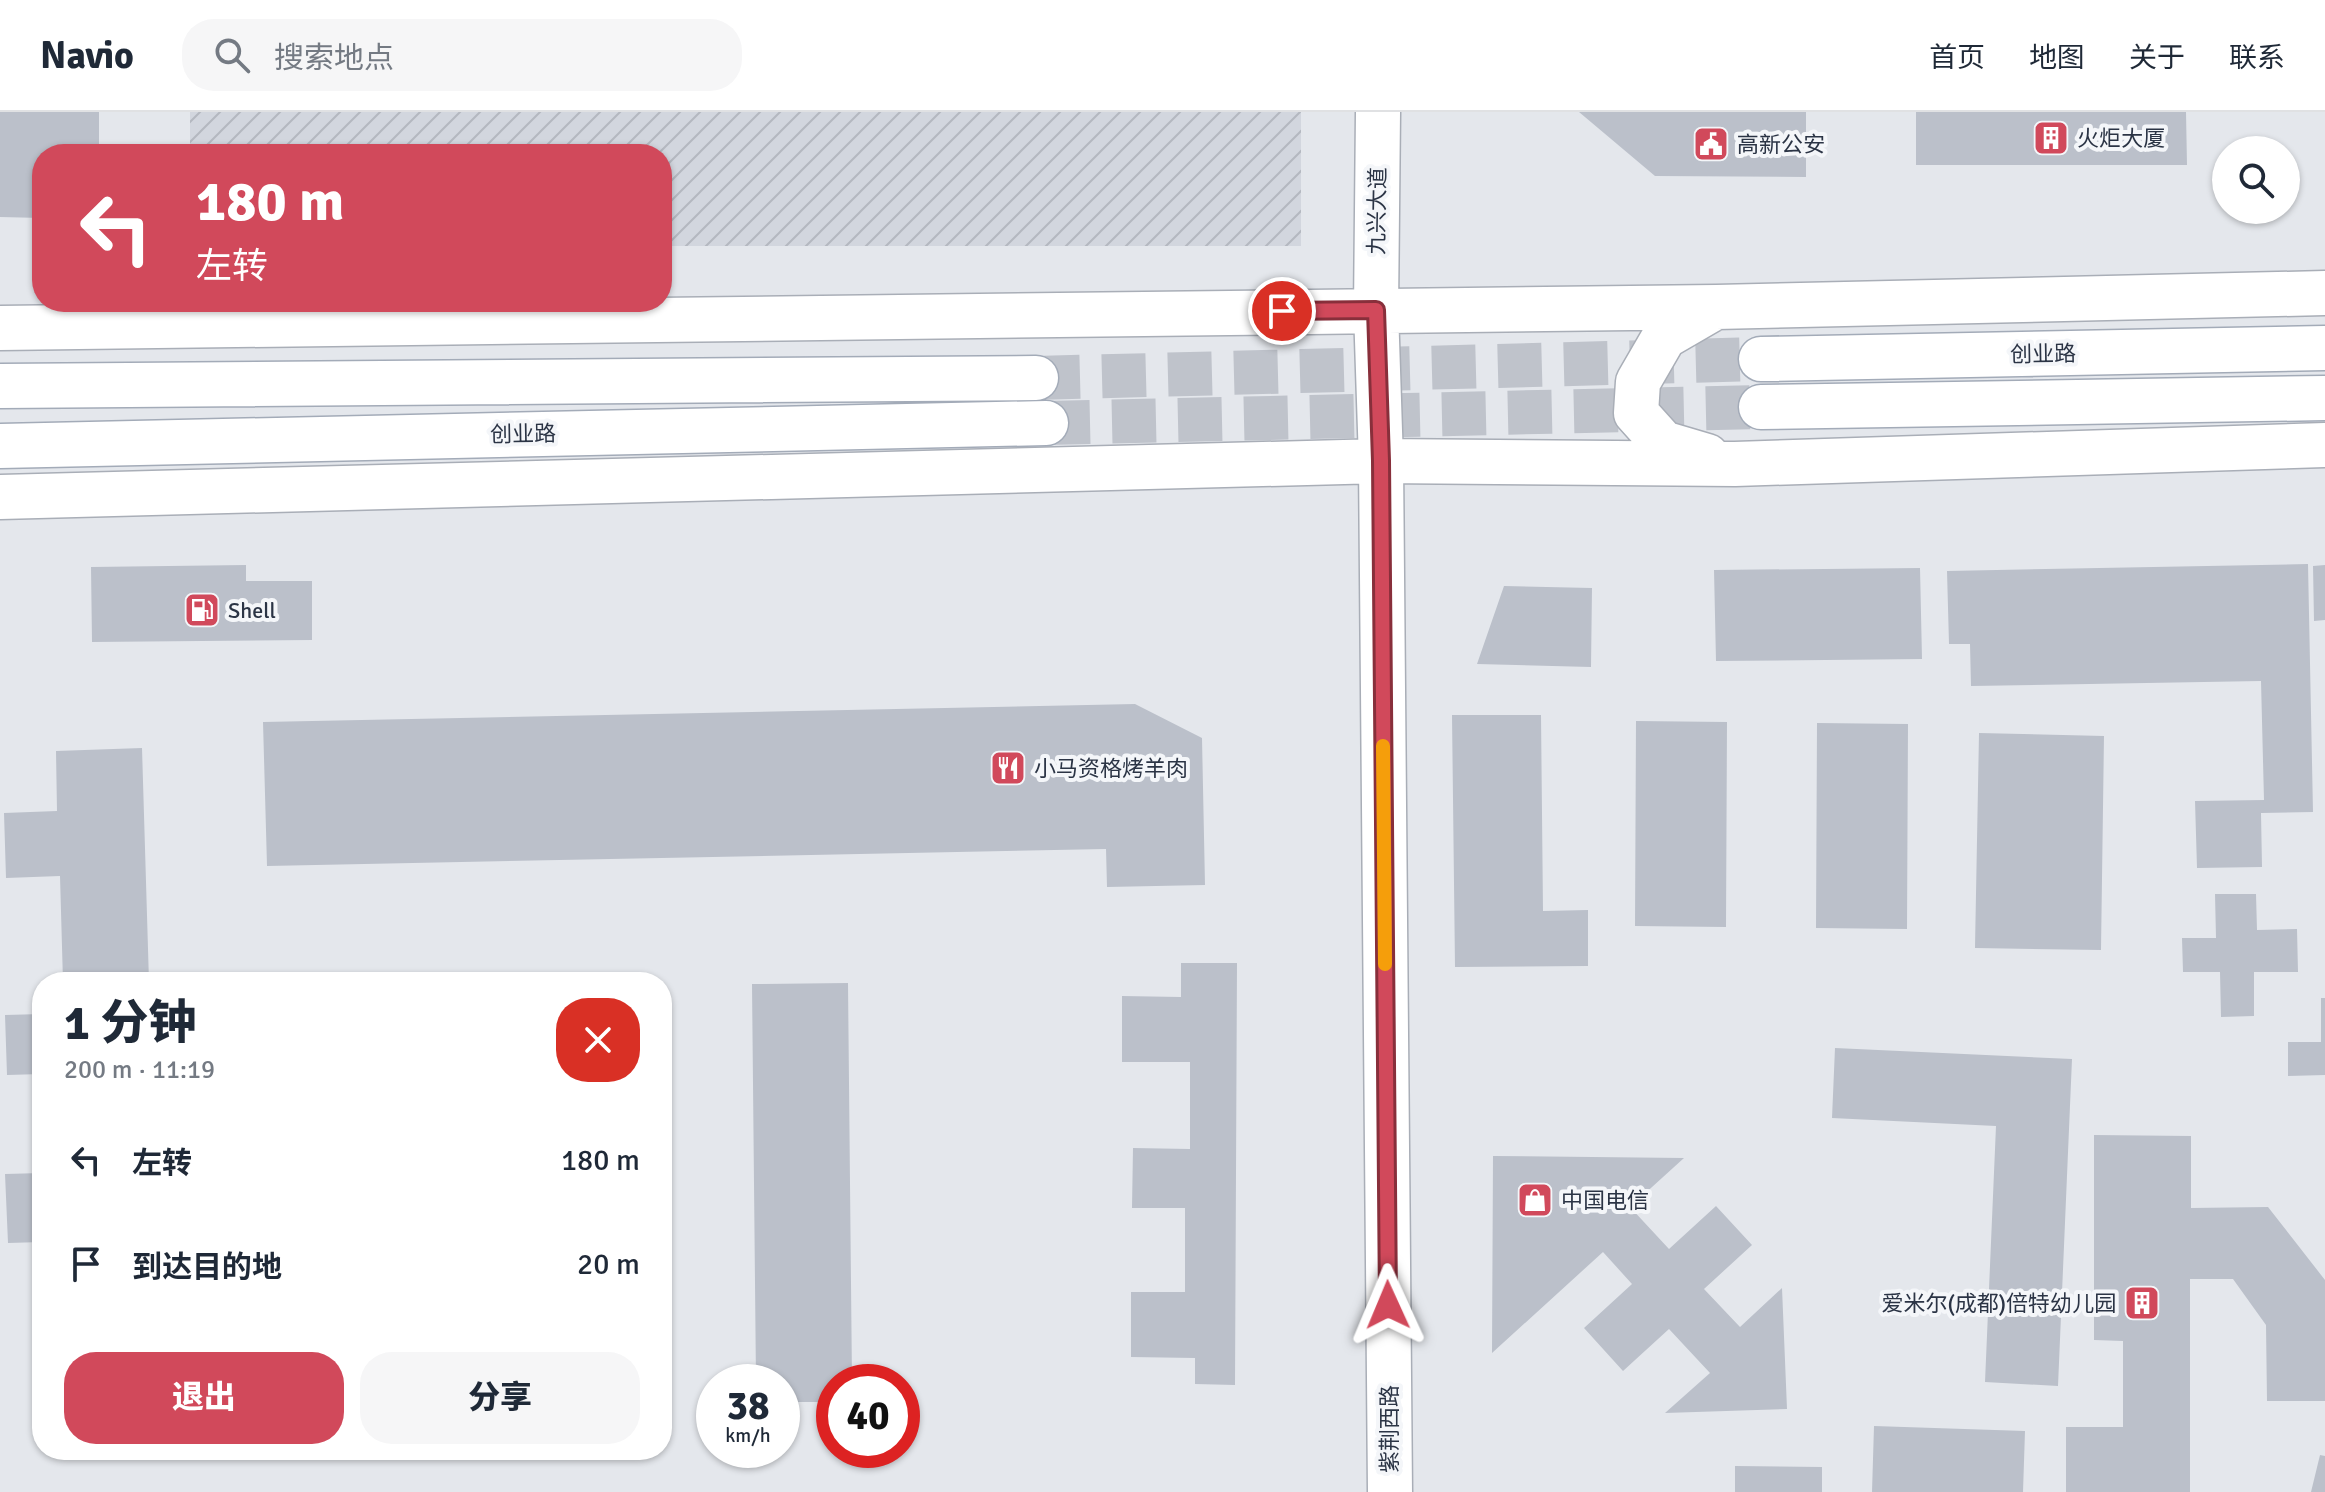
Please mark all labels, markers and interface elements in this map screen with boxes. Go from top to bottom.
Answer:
search box [182,19,742,91]
text: Navio [40,32,134,79]
icon: search [210,33,254,77]
text: 搜索地点 [274,40,394,77]
text: 首页 [1929,41,1985,75]
text: 地图 [2029,41,2085,75]
text: 关于 [2129,41,2185,75]
text: 联系 [2229,41,2285,75]
building icon: 火炬大厦 [2032,119,2070,157]
public building icon: 高新公安 [1692,125,1730,163]
place label: 火炬大厦 [2077,125,2165,152]
place label: 高新公安 [1737,131,1825,158]
map controls [2212,136,2300,224]
button: search [2212,136,2300,224]
text: 180 m [196,167,344,236]
street label: 九兴大道 [1363,167,1391,255]
icon: left [64,176,168,280]
text: 左转 [196,244,268,289]
pin [1248,277,1316,345]
icon: arrive [1260,289,1304,333]
street label: 创业路 [2010,340,2076,368]
street label: 创业路 [490,420,556,448]
fuel station icon: Shell [183,591,221,629]
place label: Shell [228,597,276,624]
restaurant icon: 小马资格烤羊肉 [989,749,1027,787]
place label: 小马资格烤羊肉 [1034,755,1188,782]
text: 1 分钟 [64,994,196,1053]
button: close [556,998,640,1082]
text: 200 m · 11:19 [64,1054,215,1086]
icon: left [64,1138,108,1182]
text: 180 m [561,1142,640,1179]
text: 左转 [132,1145,192,1182]
shop icon: 中国电信 [1516,1181,1554,1219]
place label: 中国电信 [1561,1187,1649,1214]
icon: arrive [64,1242,108,1286]
text: 20 m [577,1246,640,1283]
text: 到达目的地 [132,1249,282,1286]
position arrow [1346,1263,1430,1347]
building icon: 爱米尔(成都)倍特幼儿园 [2123,1284,2161,1322]
place label: 爱米尔(成都)倍特幼儿园 [1881,1290,2116,1317]
button: 退出 [64,1352,344,1444]
button: 分享 [360,1352,640,1444]
speed limit sign: 40 [816,1364,920,1468]
text: 38 [726,1381,770,1431]
street label: 紫荆西路 [1376,1385,1403,1473]
text: km/h [725,1423,771,1448]

